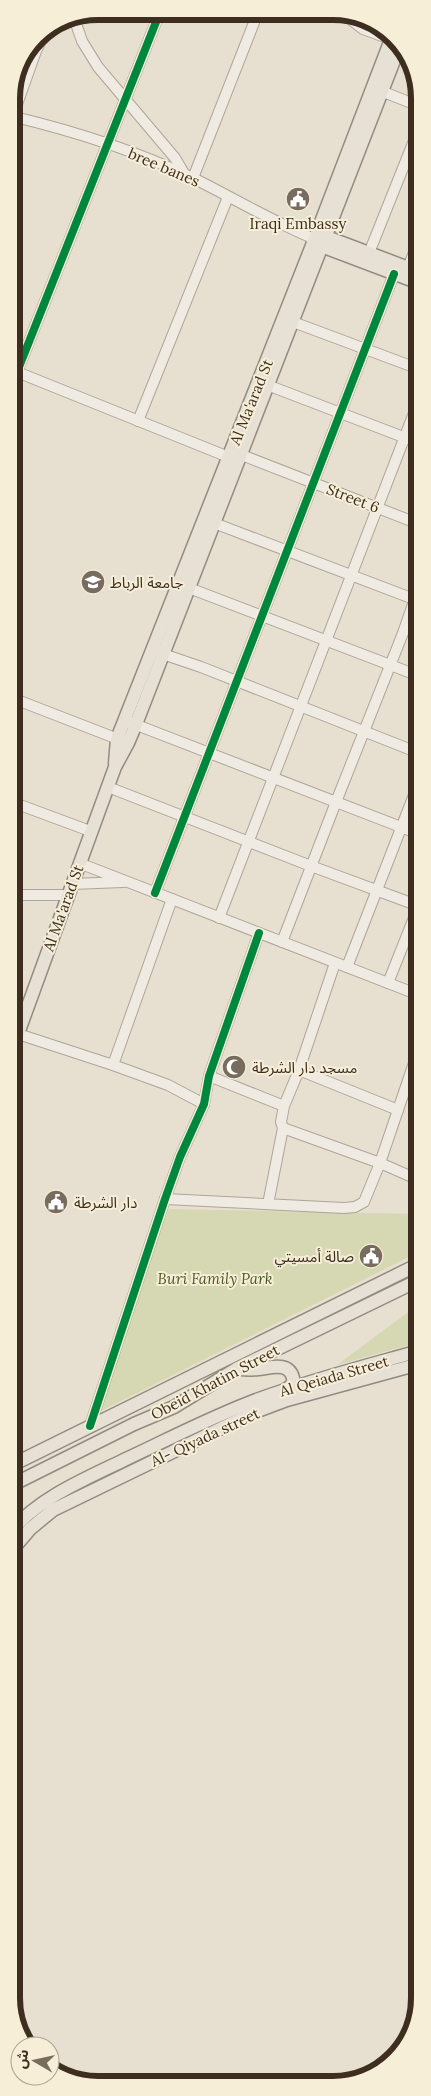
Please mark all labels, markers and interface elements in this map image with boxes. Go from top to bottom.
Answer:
street label: bree banes [125,143,203,191]
public building icon: Iraqi Embassy [285,186,311,212]
place label: Iraqi Embassy [250,214,346,233]
street label: Al Ma'arad St [225,356,277,449]
street label: Street 6 [324,479,382,517]
school or university icon: جامعة الرباط [80,569,106,595]
place label: جامعة الرباط [110,573,183,592]
street label: Al Ma'arad St [38,862,88,955]
mosque icon: مسجد دار الشرطة [221,1054,247,1080]
place label: مسجد دار الشرطة [252,1058,357,1077]
public building icon: دار الشرطة [43,1189,69,1215]
place label: دار الشرطة [74,1193,137,1212]
public building icon: صالة أمسيتي [358,1243,384,1269]
place label: صالة أمسيتي [275,1247,354,1268]
park label: Buri Family Park [157,1269,273,1288]
street label: Obeid Khatim Street [148,1340,283,1424]
street label: Al Qeiada Street [276,1351,391,1401]
street label: Al- Qiyada street [147,1403,263,1471]
north arrow [10,2036,60,2086]
text: ش [12,2048,33,2070]

